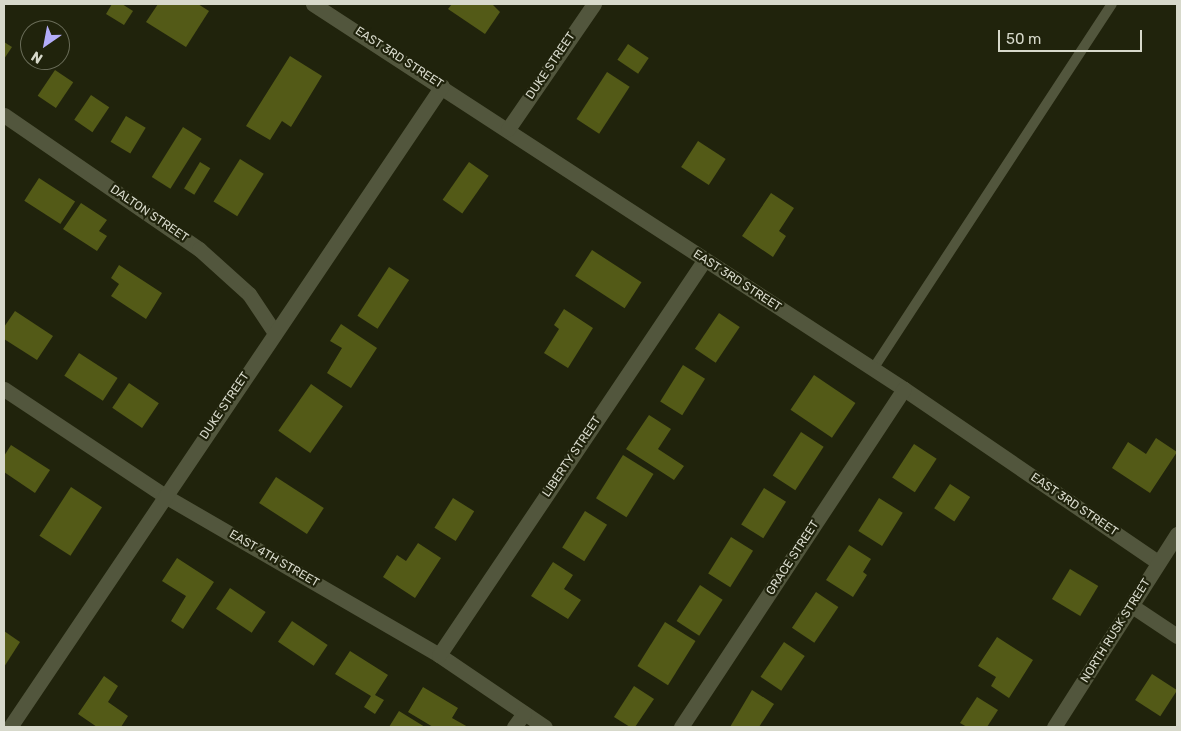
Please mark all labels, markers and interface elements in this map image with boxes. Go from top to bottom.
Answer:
north arrow [20,20,70,70]
scale bar [1001,20,1145,52]
street label: EAST 3RD STREET [352,24,446,92]
street label: DUKE STREET [523,30,579,102]
text: 50 m [1006,30,1041,48]
text: N [28,47,46,67]
street label: DALTON STREET [107,182,191,246]
street label: EAST 3RD STREET [690,247,784,315]
street label: DUKE STREET [197,370,253,442]
street label: LIBERTY STREET [540,414,604,500]
street label: EAST 3RD STREET [1028,470,1120,540]
street label: GRACE STREET [764,518,822,598]
street label: EAST 4TH STREET [226,527,322,591]
street label: NORTH RUSK STREET [1078,576,1154,686]

